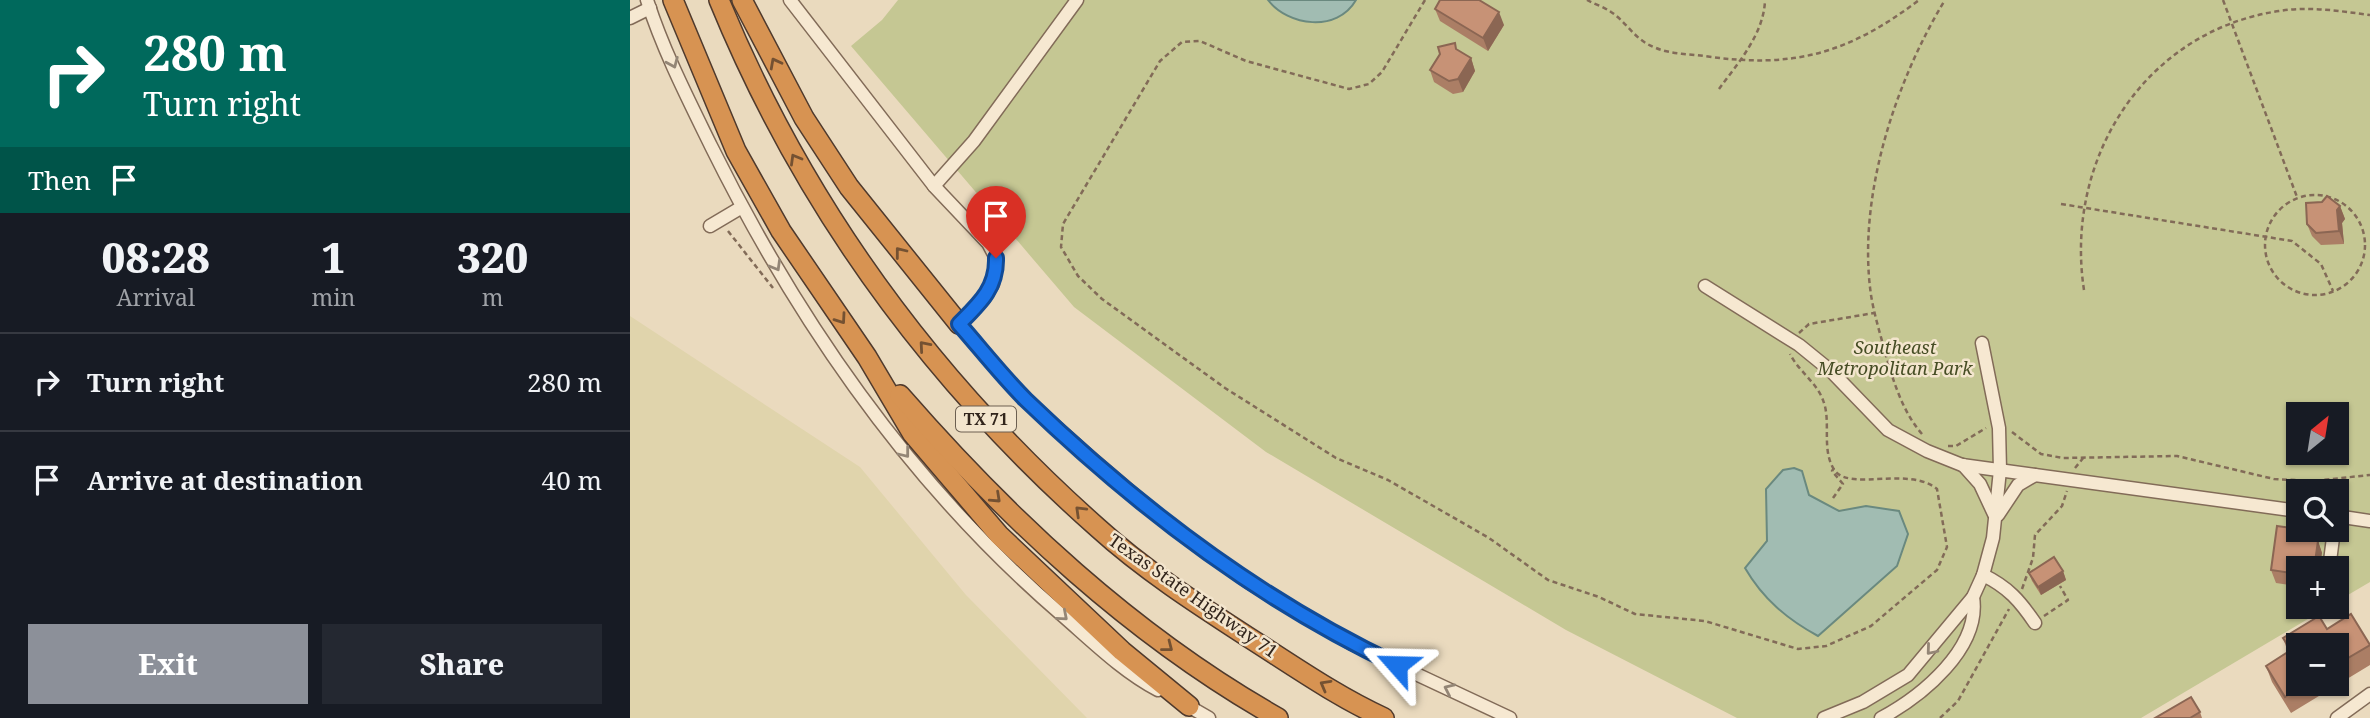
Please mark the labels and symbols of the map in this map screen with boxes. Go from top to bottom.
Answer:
one-way arrow [665,56,679,69]
one-way arrow [770,58,783,70]
one-way arrow [790,153,803,166]
pin [966,186,1026,258]
one-way arrow [896,248,909,260]
one-way arrow [767,258,780,271]
one-way arrow [833,311,845,324]
park label: Southeast Metropolitan Park [1816,335,1973,380]
one-way arrow [920,341,932,354]
north arrow [2286,402,2348,466]
road number: TX 71 [956,406,1016,432]
one-way arrow [897,445,910,457]
one-way arrow [988,490,1001,502]
one-way arrow [1075,506,1088,519]
street label: Texas State Highway 71 [1104,528,1283,663]
one-way arrow [1055,608,1068,620]
position arrow [1360,628,1434,702]
one-way arrow [1160,638,1172,651]
one-way arrow [1927,641,1939,654]
one-way arrow [1319,680,1332,693]
one-way arrow [1444,683,1456,697]

